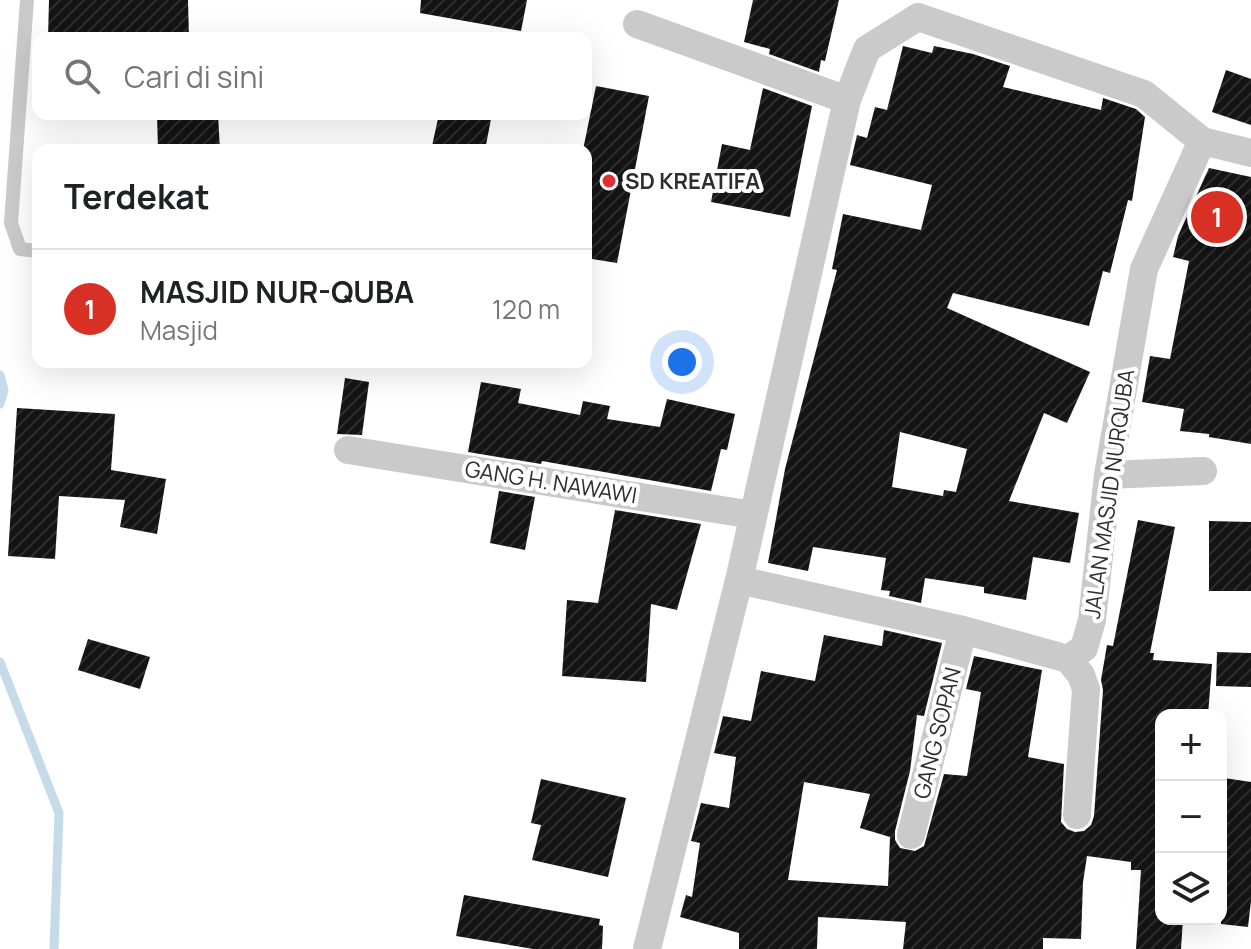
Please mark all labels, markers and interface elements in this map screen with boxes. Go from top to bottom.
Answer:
search box [32,32,592,120]
icon: search [60,54,104,98]
text: Cari di sini [124,56,264,97]
place label: SD KREATIFA [625,166,760,196]
marker: SD KREATIFA [600,172,618,190]
text: Terdekat [64,173,210,219]
pin: 1 [1191,187,1243,247]
text: MASJID NUR-QUBA [140,271,414,312]
text: 1 [84,291,96,327]
text: 120 m [492,291,560,327]
text: Masjid [140,312,218,348]
your location [662,342,702,382]
street label: JALAN MASJID NURQUBA [1077,367,1141,621]
street label: GANG H. NAWAWI [463,454,639,510]
street label: GANG SOPAN [906,664,968,802]
map controls [1155,709,1227,925]
button: + [1155,709,1227,781]
button: − [1155,781,1227,853]
button: layers [1155,853,1227,925]

